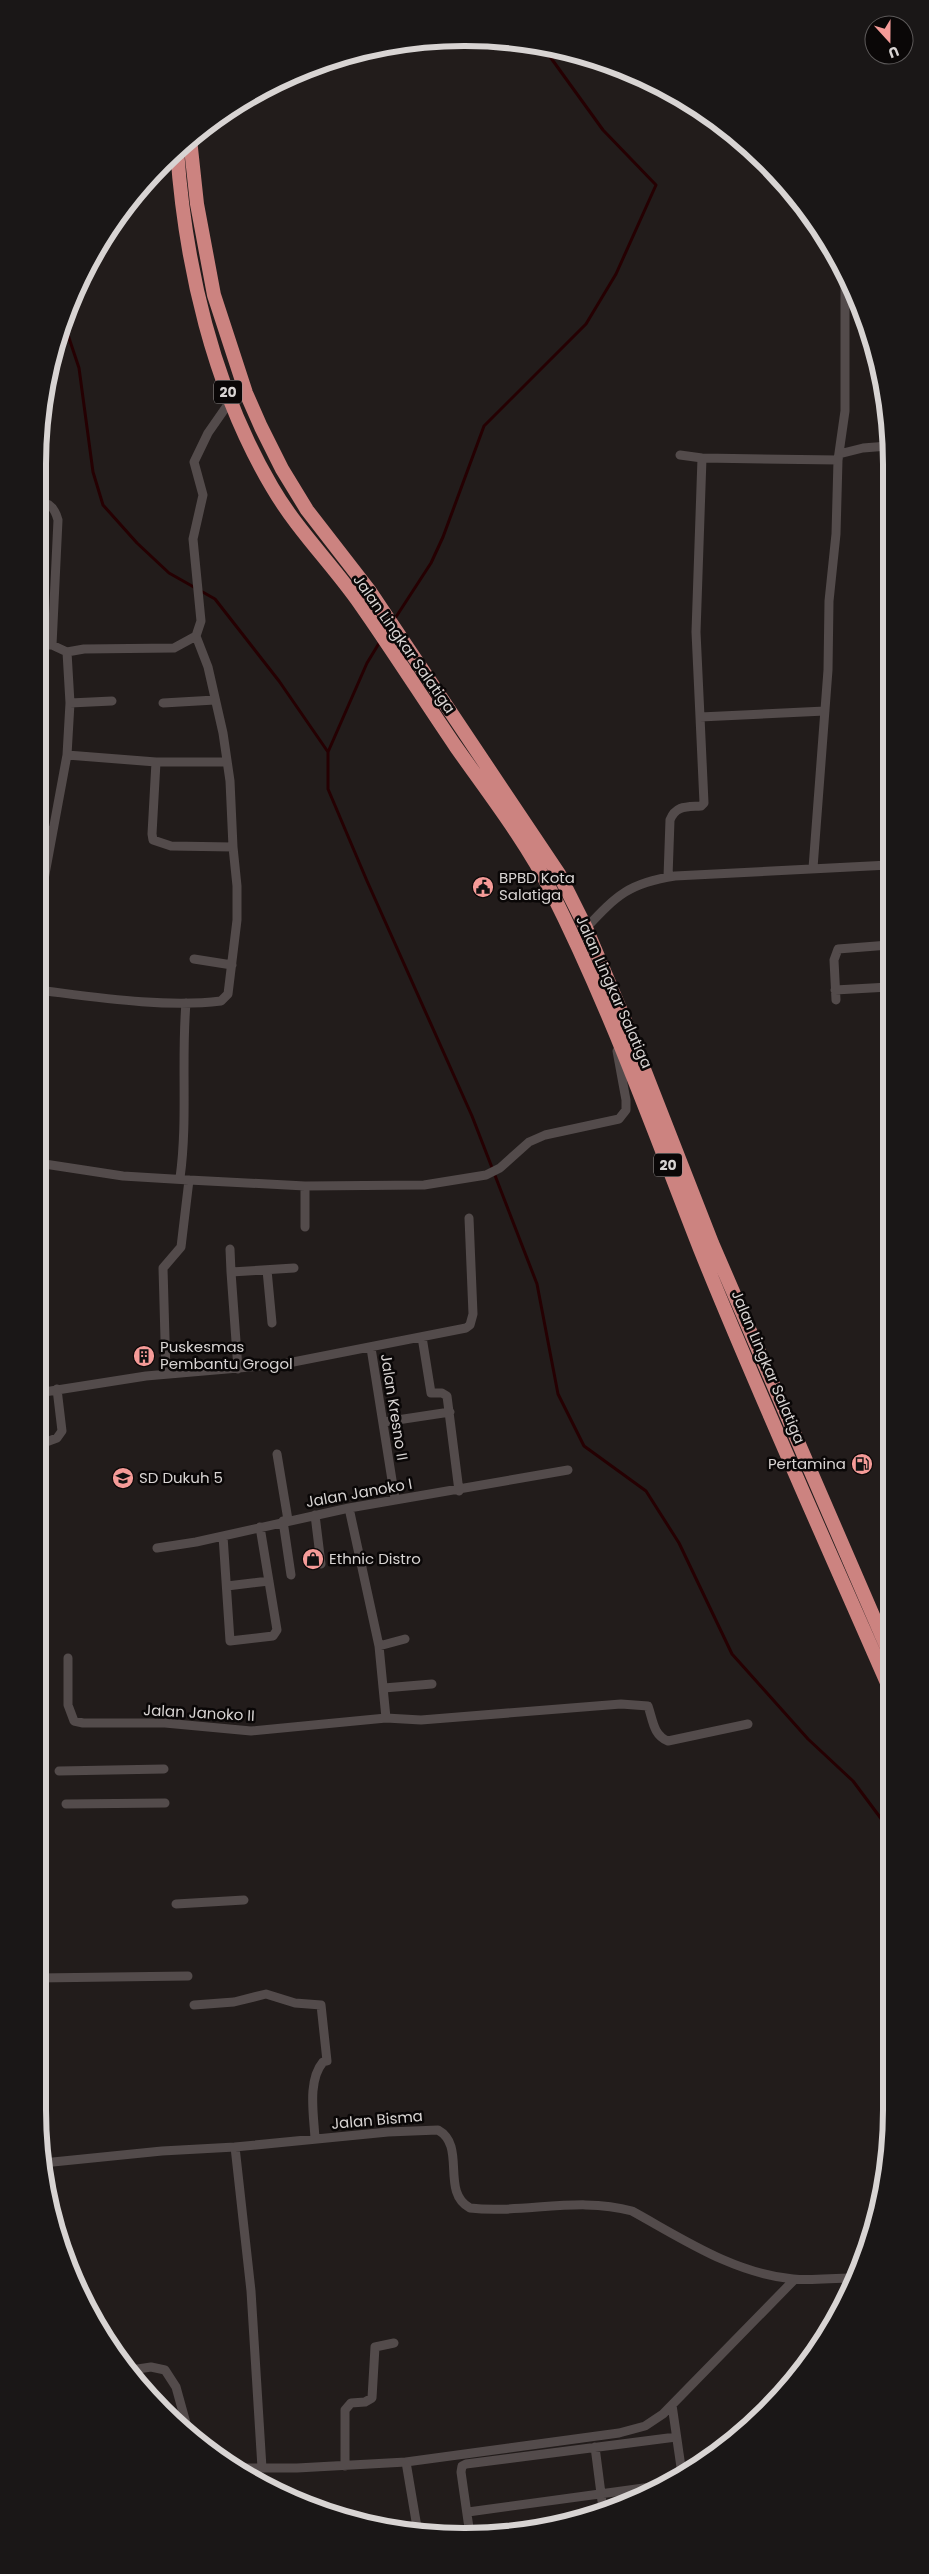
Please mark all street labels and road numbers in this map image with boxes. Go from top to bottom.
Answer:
road number: 20 [214,381,242,404]
street label: Jalan Lingkar Salatiga [348,570,460,717]
street label: Jalan Lingkar Salatiga [571,912,658,1071]
road number: 20 [654,1154,682,1176]
street label: Jalan Lingkar Salatiga [727,1287,810,1447]
street label: Jalan Kresno II [376,1352,413,1462]
street label: Jalan Janoko I [304,1473,414,1512]
street label: Jalan Janoko II [143,1699,255,1726]
street label: Jalan Bisma [330,2105,424,2134]

